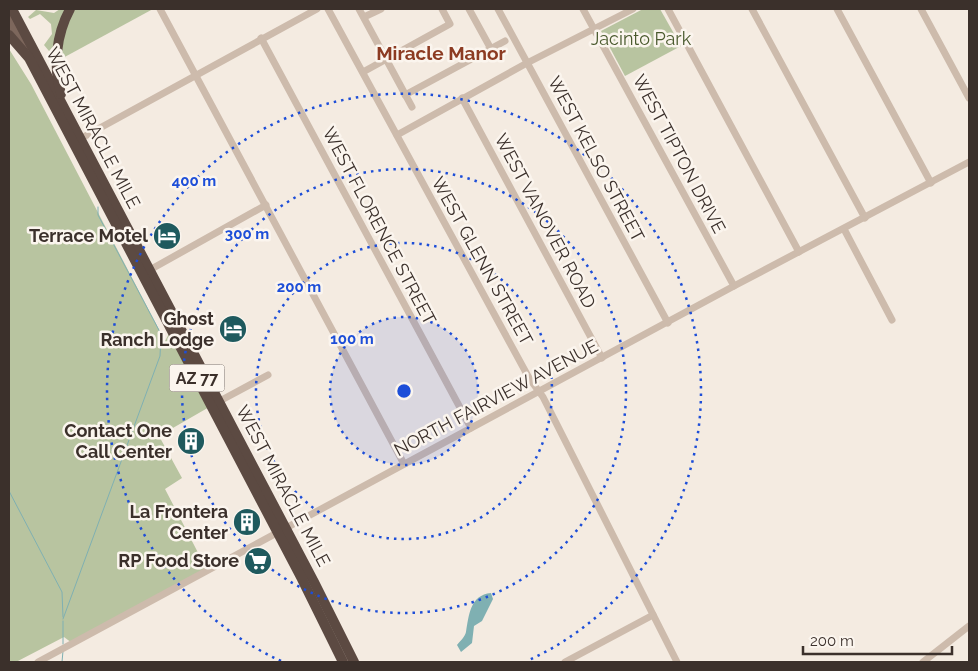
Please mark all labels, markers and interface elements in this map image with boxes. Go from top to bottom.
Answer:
park label: Jacinto Park [591,28,692,49]
district label: Miracle Manor [376,42,507,64]
street label: WEST MIRACLE MILE [42,44,145,212]
street label: WEST TIPTON DRIVE [629,71,730,237]
street label: WEST KELSO STREET [544,72,649,245]
street label: WEST FLORENCE STREET [318,123,441,328]
street label: WEST VANOVER ROAD [490,130,600,312]
text: 400 m [172,172,216,190]
street label: WEST GLENN STREET [427,173,537,348]
hotel icon: Terrace Motel [152,221,182,251]
place label: Terrace Motel [29,225,148,246]
text: 300 m [225,225,269,243]
text: 200 m [277,278,321,296]
place label: Ghost Ranch Lodge [100,308,214,350]
hotel icon: Ghost Ranch Lodge [218,314,248,344]
text: 100 m [330,330,374,348]
street label: NORTH FAIRVIEW AVENUE [390,335,601,460]
road number: AZ 77 [170,364,224,392]
centre of rings [395,382,413,400]
street label: WEST MIRACLE MILE [232,402,335,570]
place label: Contact One Call Center [64,420,172,462]
building icon: Contact One Call Center [176,426,206,456]
place label: La Frontera Center [130,501,228,543]
building icon: La Frontera Center [232,507,262,537]
supermarket icon: RP Food Store [243,546,273,576]
place label: RP Food Store [118,550,239,571]
scale bar [803,624,952,656]
text: 200 m [810,632,854,650]

